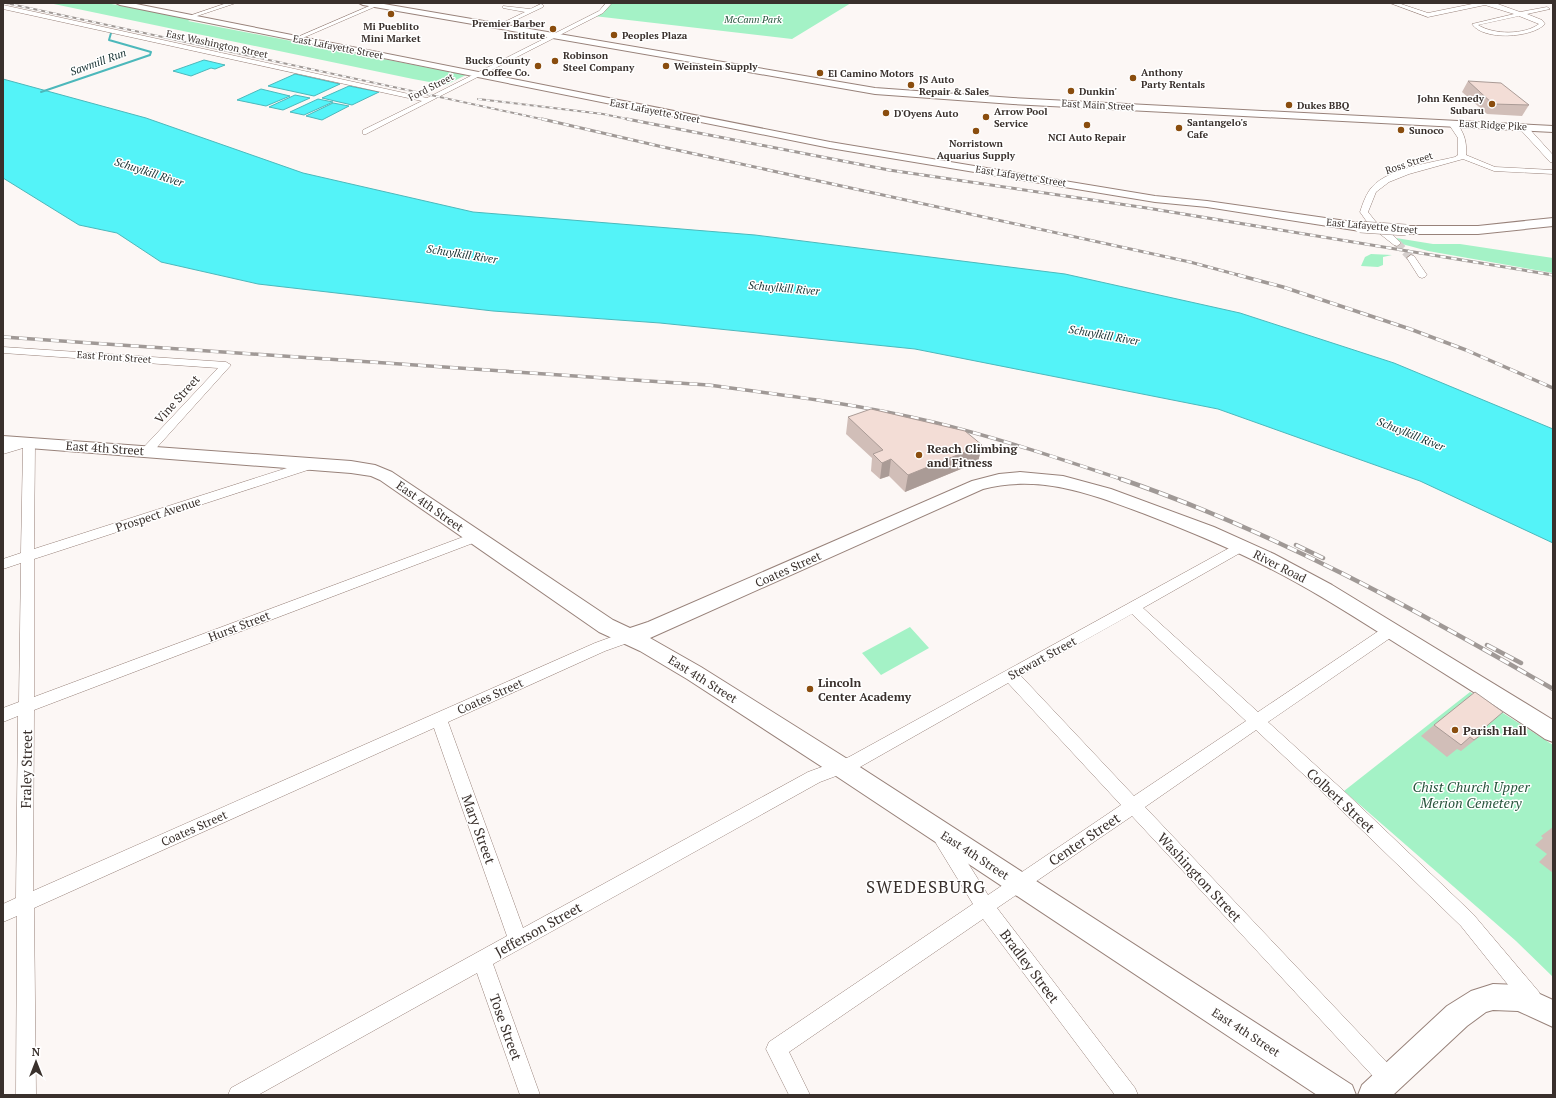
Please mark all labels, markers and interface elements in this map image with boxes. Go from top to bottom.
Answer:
marker: Mi Pueblito Mini Market [386,9,396,19]
park label: McCann Park [723,13,782,26]
place label: Premier Barber Institute [472,17,546,42]
place label: Mi Pueblito Mini Market [361,20,421,45]
marker: Premier Barber Institute [548,24,558,34]
street label: East Washington Street [165,27,269,61]
place label: Peoples Plaza [622,29,688,42]
marker: Peoples Plaza [609,30,619,40]
street label: East Lafayette Street [292,32,385,62]
water label: Sawmill Run [68,45,128,79]
place label: Robinson Steel Company [563,49,635,74]
place label: Bucks County Coffee Co. [465,54,531,79]
marker: Robinson Steel Company [550,56,560,66]
place label: Weinstein Supply [674,60,758,73]
marker: Bucks County Coffee Co. [533,61,543,71]
marker: Weinstein Supply [661,61,671,71]
place label: Anthony Party Rentals [1141,66,1206,91]
place label: El Camino Motors [828,67,914,80]
marker: El Camino Motors [815,68,825,78]
street label: Ford Street [406,70,456,104]
place label: JS Auto Repair & Sales [919,73,990,98]
marker: Anthony Party Rentals [1128,73,1138,83]
marker: JS Auto Repair & Sales [906,80,916,90]
place label: Dunkin' [1079,85,1117,98]
marker: Dunkin' [1066,86,1076,96]
place label: John Kennedy Subaru [1417,92,1485,117]
street label: East Lafayette Street [609,96,702,126]
street label: East Main Street [1061,97,1135,113]
place label: Dukes BBQ [1297,99,1350,112]
marker: John Kennedy Subaru [1487,99,1497,109]
marker: Dukes BBQ [1284,100,1294,110]
place label: Arrow Pool Service [994,105,1048,130]
place label: D'Oyens Auto [894,107,958,120]
marker: D'Oyens Auto [881,108,891,118]
marker: Arrow Pool Service [981,112,991,122]
place label: Santangelo's Cafe [1187,116,1248,141]
street label: East Ridge Pike [1459,117,1527,133]
marker: NCI Auto Repair [1082,120,1092,130]
marker: Santangelo's Cafe [1174,123,1184,133]
place label: Sunoco [1409,124,1444,137]
marker: Sunoco [1396,125,1406,135]
marker: Norristown Aquarius Supply [971,126,981,136]
place label: NCI Auto Repair [1048,131,1127,144]
place label: Norristown Aquarius Supply [937,137,1016,162]
street label: Ross Street [1383,149,1435,177]
water label: Schuylkill River [113,154,186,190]
street label: East Lafayette Street [975,162,1068,190]
street label: East Lafayette Street [1326,216,1419,237]
water label: Schuylkill River [426,241,499,267]
water label: Schuylkill River [748,278,821,298]
water label: Schuylkill River [1068,322,1141,348]
street label: East Front Street [76,348,152,366]
street label: Vine Street [151,371,203,426]
water label: Schuylkill River [1375,414,1447,454]
street label: East 4th Street [65,438,145,458]
place label: Reach Climbing and Fitness [927,441,1018,470]
marker: Reach Climbing and Fitness [914,450,924,460]
street label: East 4th Street [394,477,467,535]
street label: Prospect Avenue [114,493,202,535]
street label: River Road [1251,546,1309,586]
street label: Coates Street [753,548,824,590]
street label: Hurst Street [206,607,272,645]
street label: Stewart Street [1005,633,1079,683]
street label: East 4th Street [666,652,741,706]
street label: Coates Street [455,675,526,717]
place label: Lincoln Center Academy [818,675,912,704]
marker: Lincoln Center Academy [805,684,815,694]
place label: Parish Hall [1463,723,1527,738]
marker: Parish Hall [1450,725,1460,735]
street label: Fraley Street [16,729,36,809]
street label: Colbert Street [1303,764,1380,837]
park label: Chist Church Upper Merion Cemetery [1412,777,1530,812]
street label: Mary Street [458,792,501,867]
street label: Coates Street [159,807,230,849]
street label: Center Street [1045,808,1124,870]
street label: East 4th Street [938,827,1012,883]
street label: Washington Street [1154,828,1247,926]
district label: SWEDESBURG [866,875,986,898]
street label: Jefferson Street [491,897,585,961]
street label: Bradley Street [996,925,1064,1007]
street label: Tose Street [485,991,527,1064]
street label: East 4th Street [1209,1004,1283,1060]
north arrow [16,1042,56,1082]
text: N [32,1045,41,1059]

